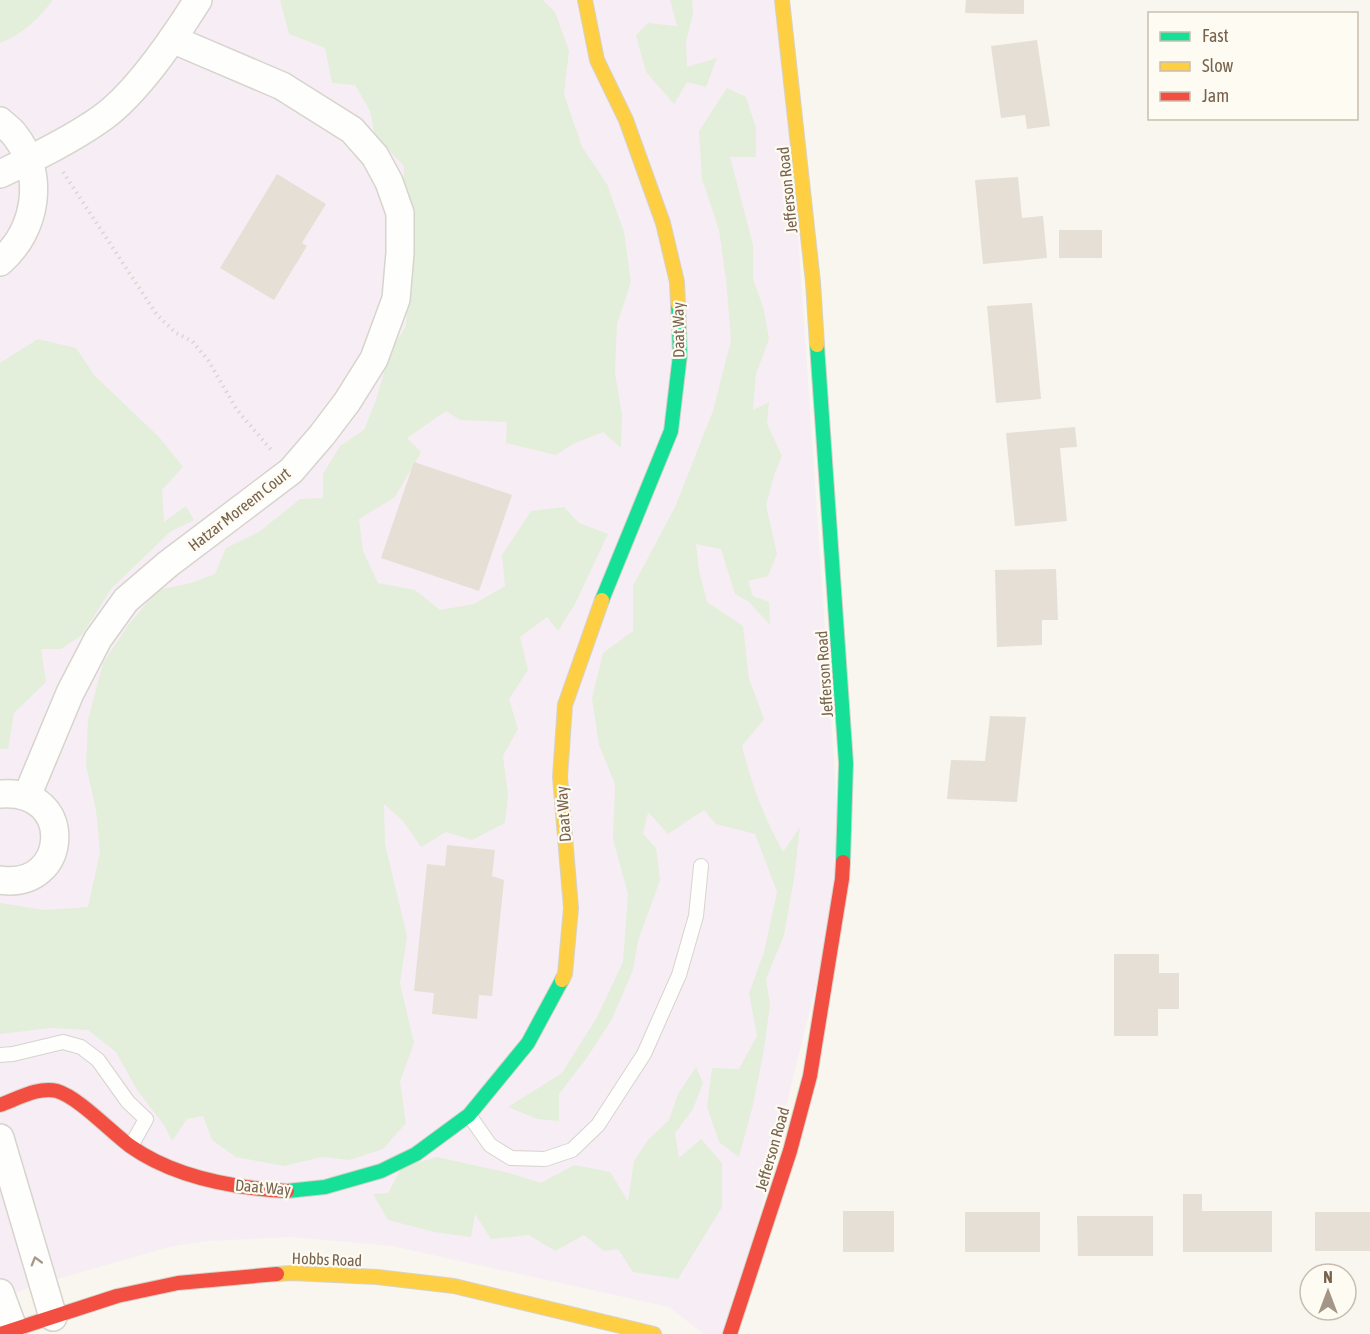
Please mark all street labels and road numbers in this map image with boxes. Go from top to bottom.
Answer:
street label: Jefferson Road [774,146,800,234]
street label: Daat Way [669,302,688,358]
street label: Hatzar Moreem Court [185,463,294,554]
street label: Jefferson Road [812,630,836,718]
street label: Daat Way [552,785,575,842]
street label: Jefferson Road [751,1105,793,1193]
street label: Daat Way [234,1176,292,1199]
street label: Hobbs Road [292,1249,362,1269]

